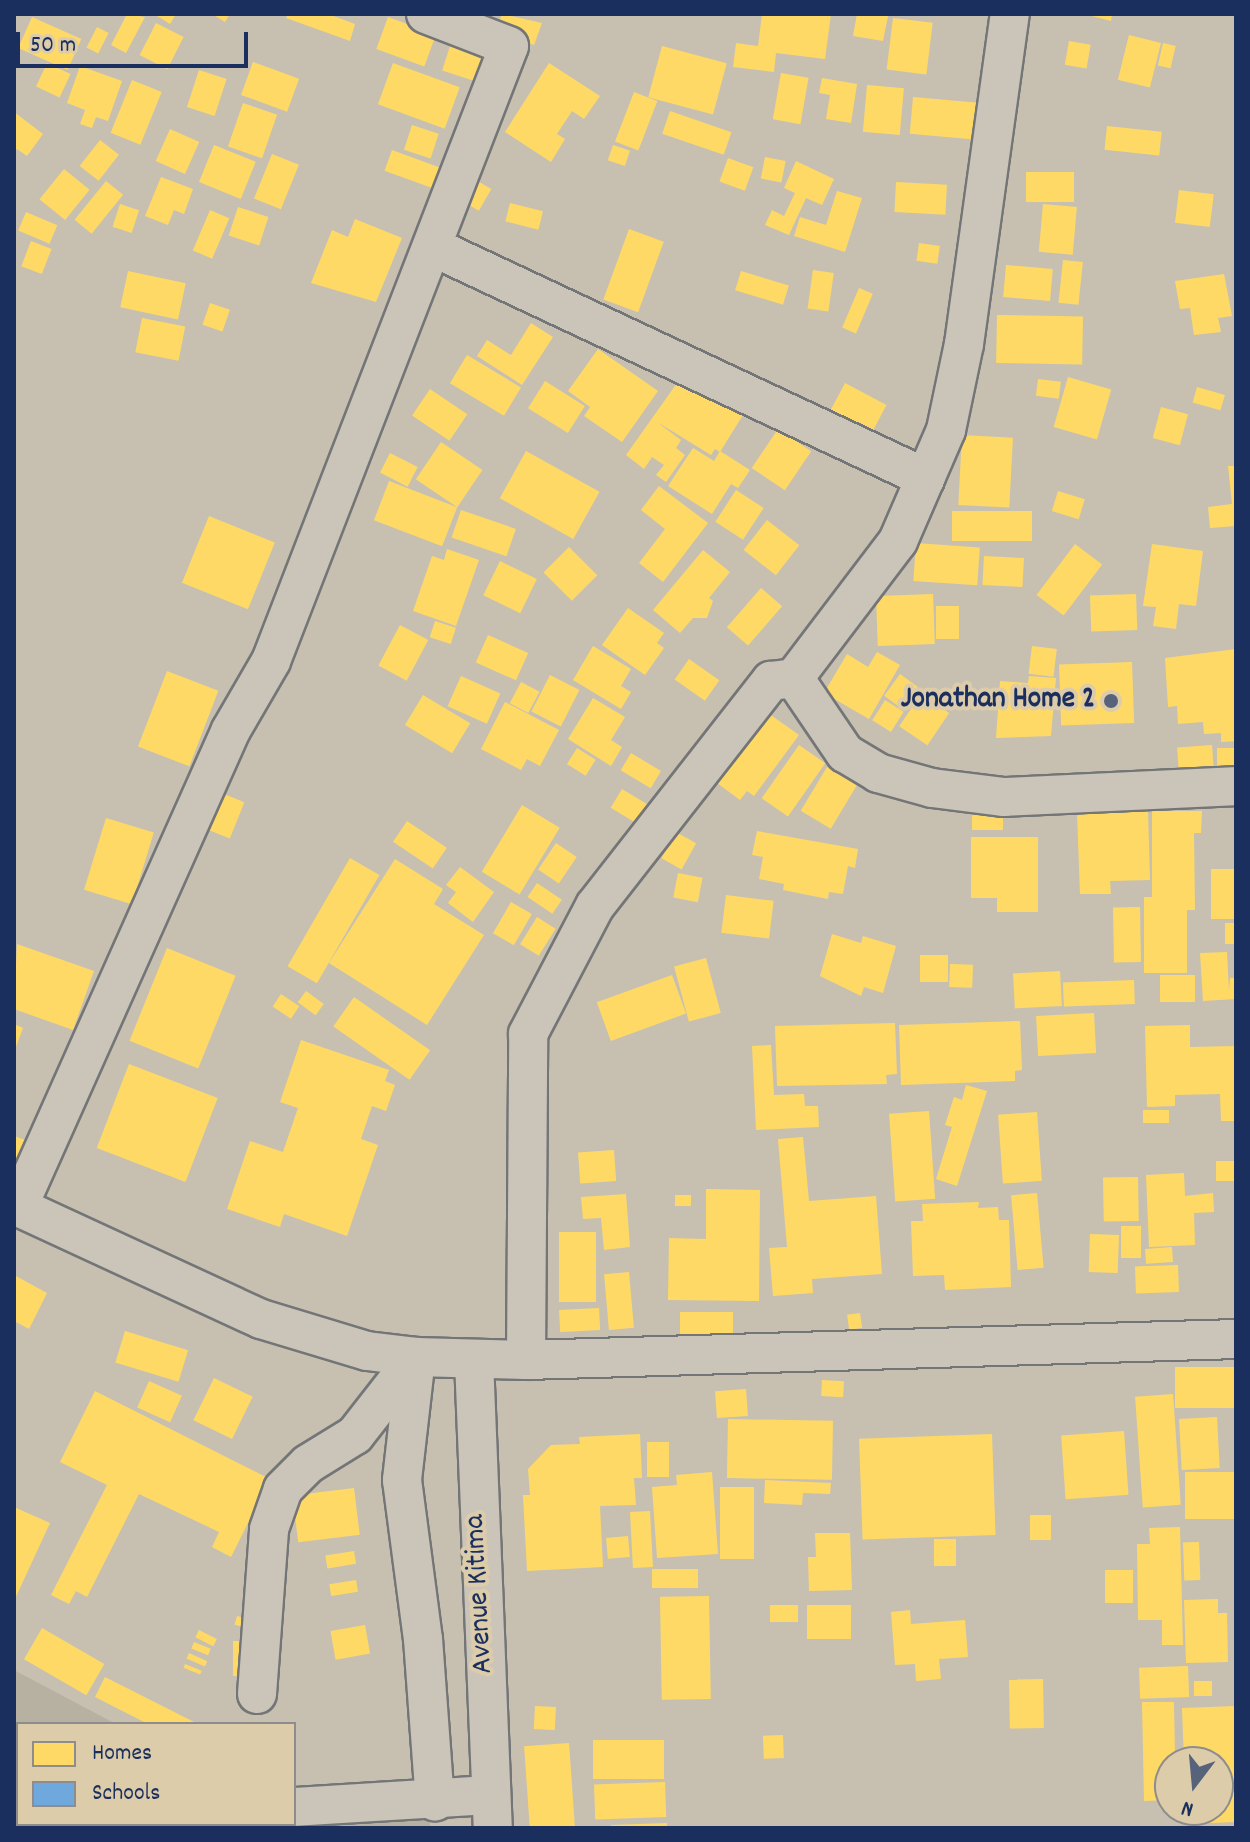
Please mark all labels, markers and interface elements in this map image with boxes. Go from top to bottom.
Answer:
scale bar [20,16,252,66]
text: 50 m [30,29,76,63]
place label: Jonathan Home 2 [901,683,1095,719]
marker: Jonathan Home 2 [1102,692,1120,710]
street label: Avenue Kitima [459,1513,503,1675]
legend [16,1722,296,1826]
text: Homes [92,1737,152,1771]
north arrow [1154,1746,1234,1826]
text: Schools [92,1777,160,1811]
text: N [1178,1791,1197,1824]

